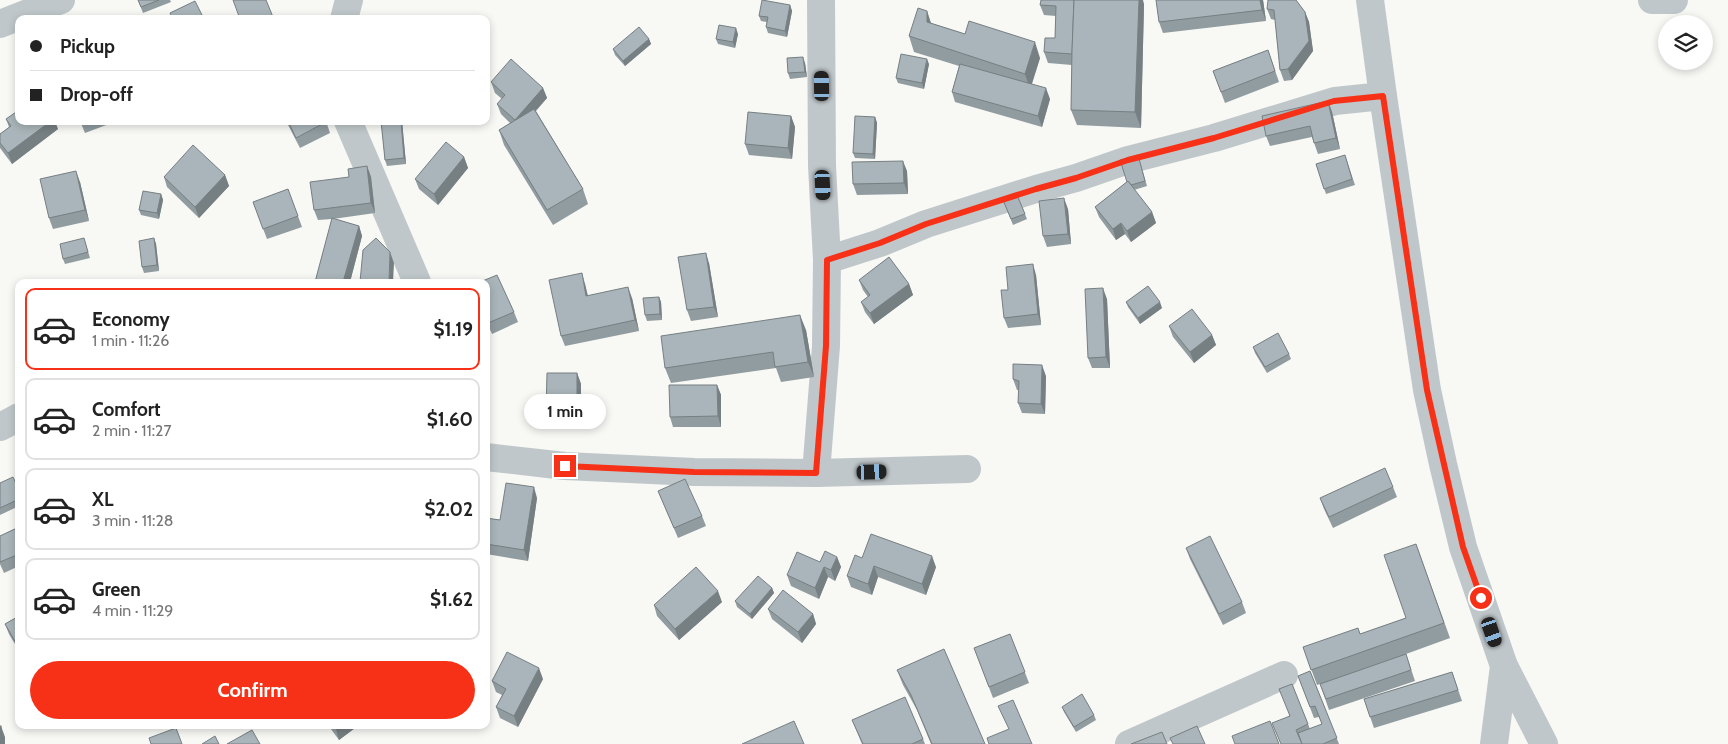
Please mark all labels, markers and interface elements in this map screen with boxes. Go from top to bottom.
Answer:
map controls [1658,15,1713,70]
button: layers [1658,15,1713,70]
text: Pickup [60,35,115,58]
car [814,71,829,101]
text: Drop-off [60,83,133,106]
car [814,170,831,200]
icon: car [32,307,77,352]
text: Economy [92,308,170,331]
text: $1.19 [433,318,473,341]
text: 1 min · 11:26 [92,331,169,350]
callout: 1 min [524,394,606,428]
icon: car [32,397,77,442]
text: Comfort [92,398,161,421]
text: 1 min [547,402,583,421]
text: $1.60 [427,408,473,431]
text: 2 min · 11:27 [92,421,172,440]
route end [554,455,576,477]
car [856,464,887,480]
icon: car [32,487,77,532]
text: XL [92,488,113,511]
text: $2.02 [424,498,473,521]
text: 3 min · 11:28 [92,511,173,530]
icon: car [32,577,77,622]
text: Green [92,578,141,601]
route start [1470,587,1492,609]
text: $1.62 [430,588,473,611]
text: 4 min · 11:29 [92,601,173,620]
car [1480,615,1503,649]
button: Confirm [30,661,475,719]

